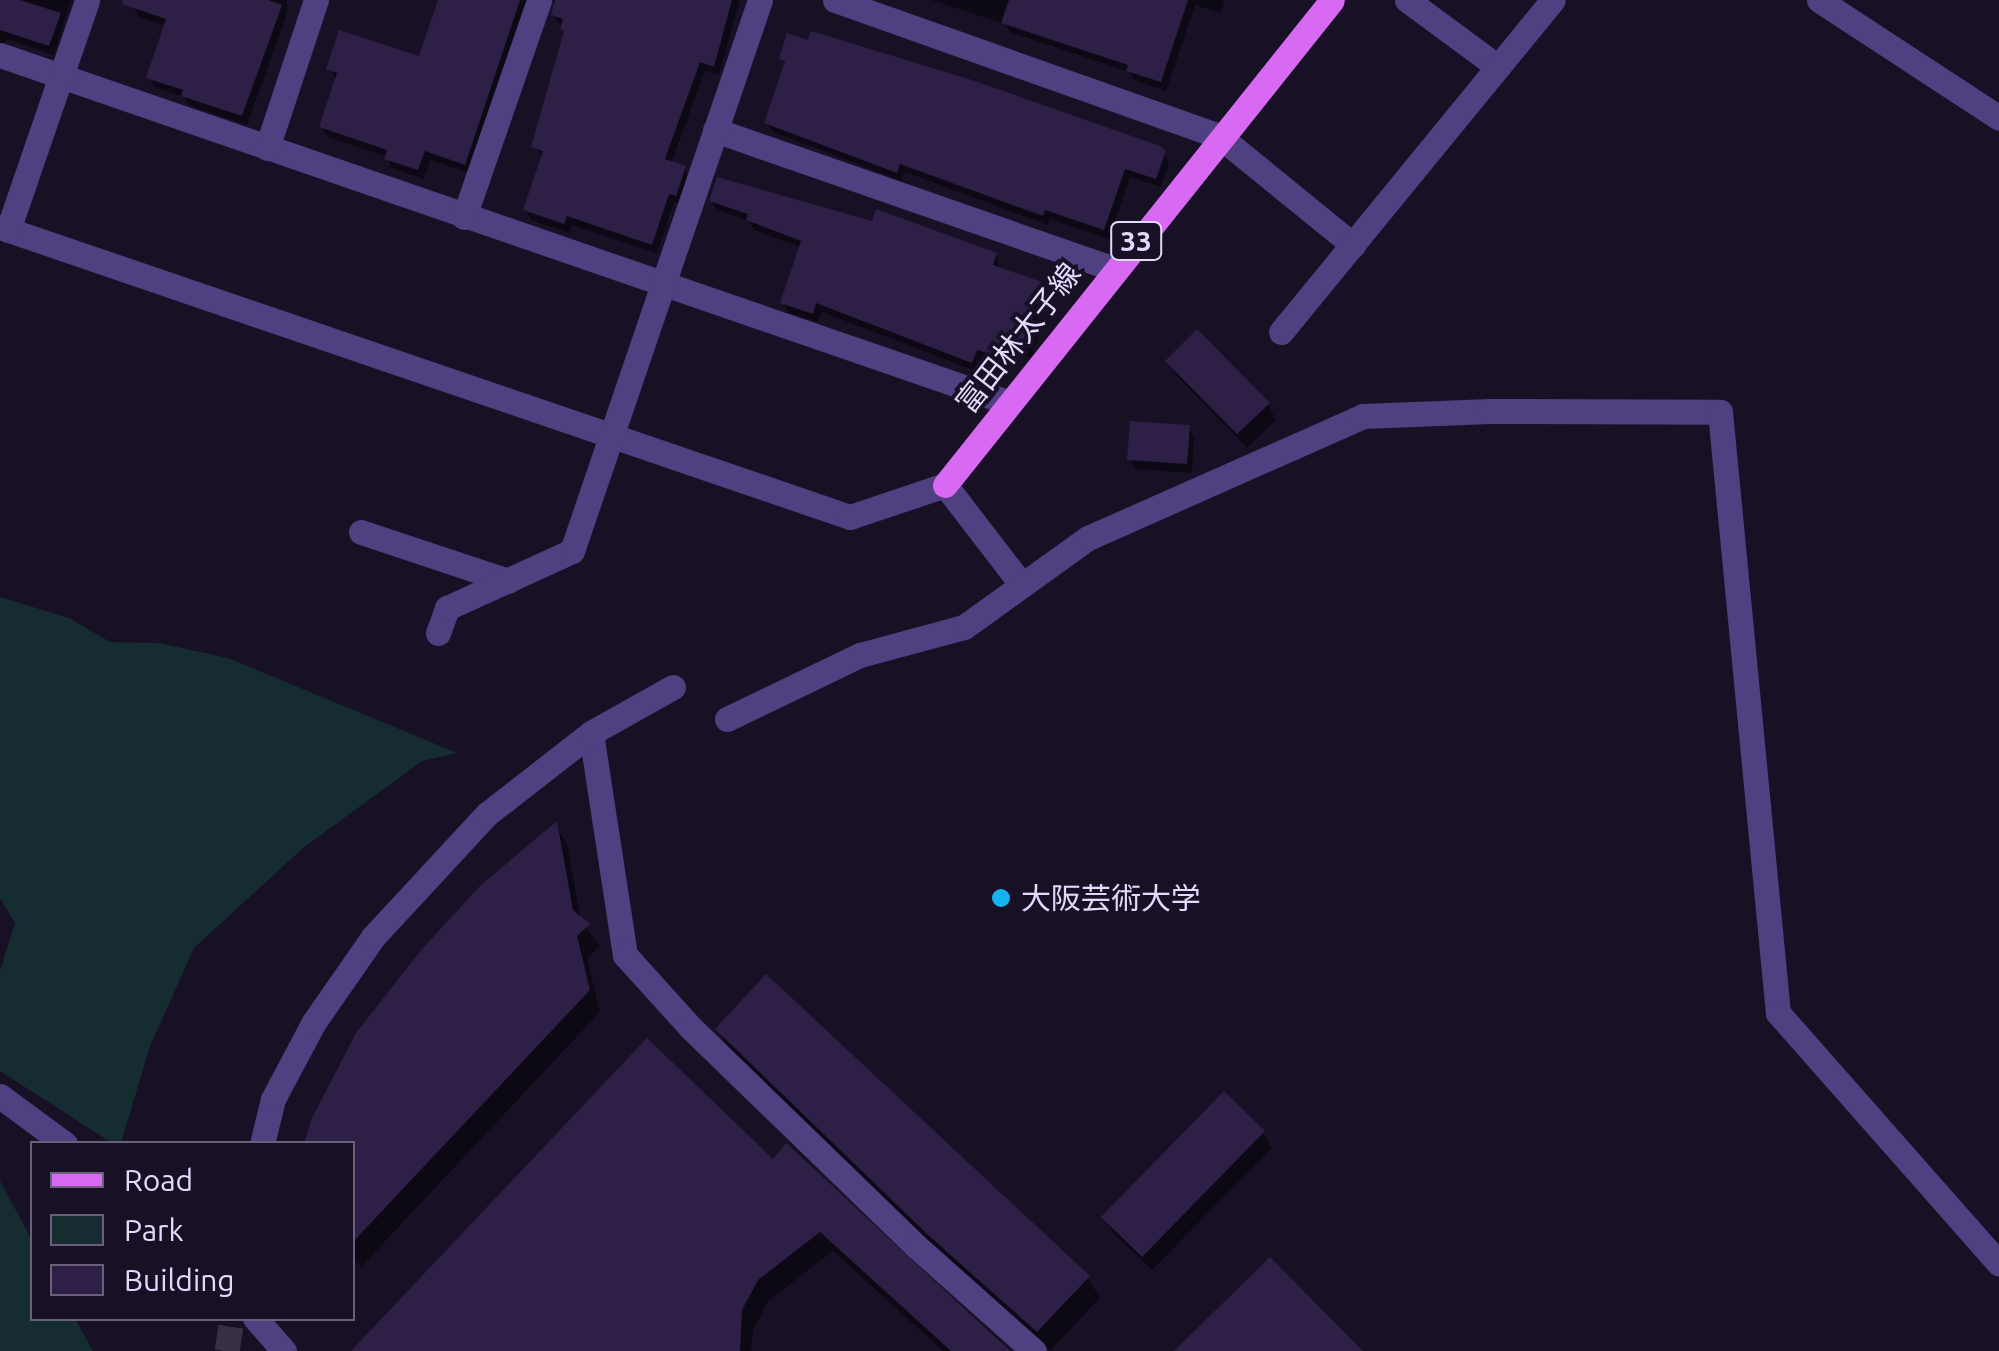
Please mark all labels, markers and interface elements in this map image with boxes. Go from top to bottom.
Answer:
road number: 33 [1108,218,1164,264]
street label: 富田林太子線 [948,256,1088,420]
place label: 大阪芸術大学 [1021,880,1201,916]
marker: 大阪芸術大学 [990,887,1012,909]
legend [30,1141,355,1321]
text: Road [124,1163,193,1197]
text: Park [124,1213,184,1247]
text: Building [124,1263,235,1297]

